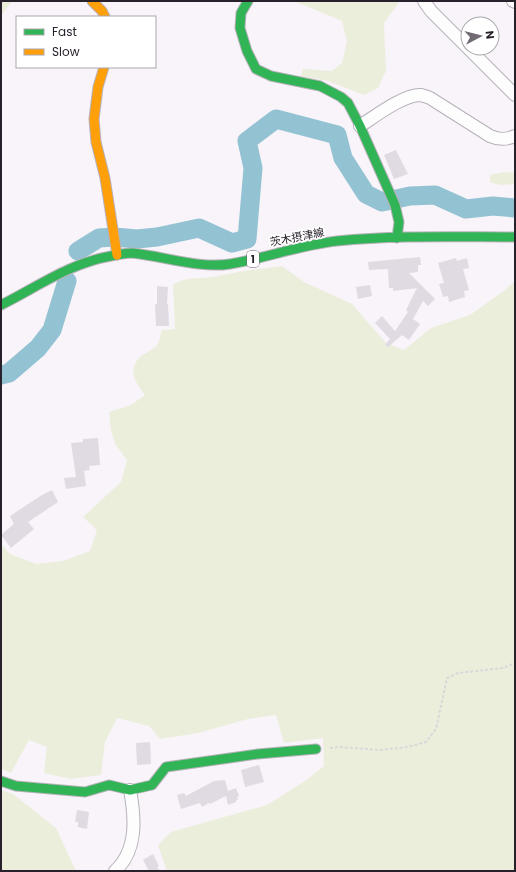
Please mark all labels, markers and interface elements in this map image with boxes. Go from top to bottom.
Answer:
legend [16,16,156,68]
north arrow [460,16,500,56]
text: Fast [52,23,77,40]
text: N [481,30,498,40]
text: Slow [52,43,80,60]
street label: 茨木摂津線 [268,224,326,250]
road number: 1 [247,251,259,267]

